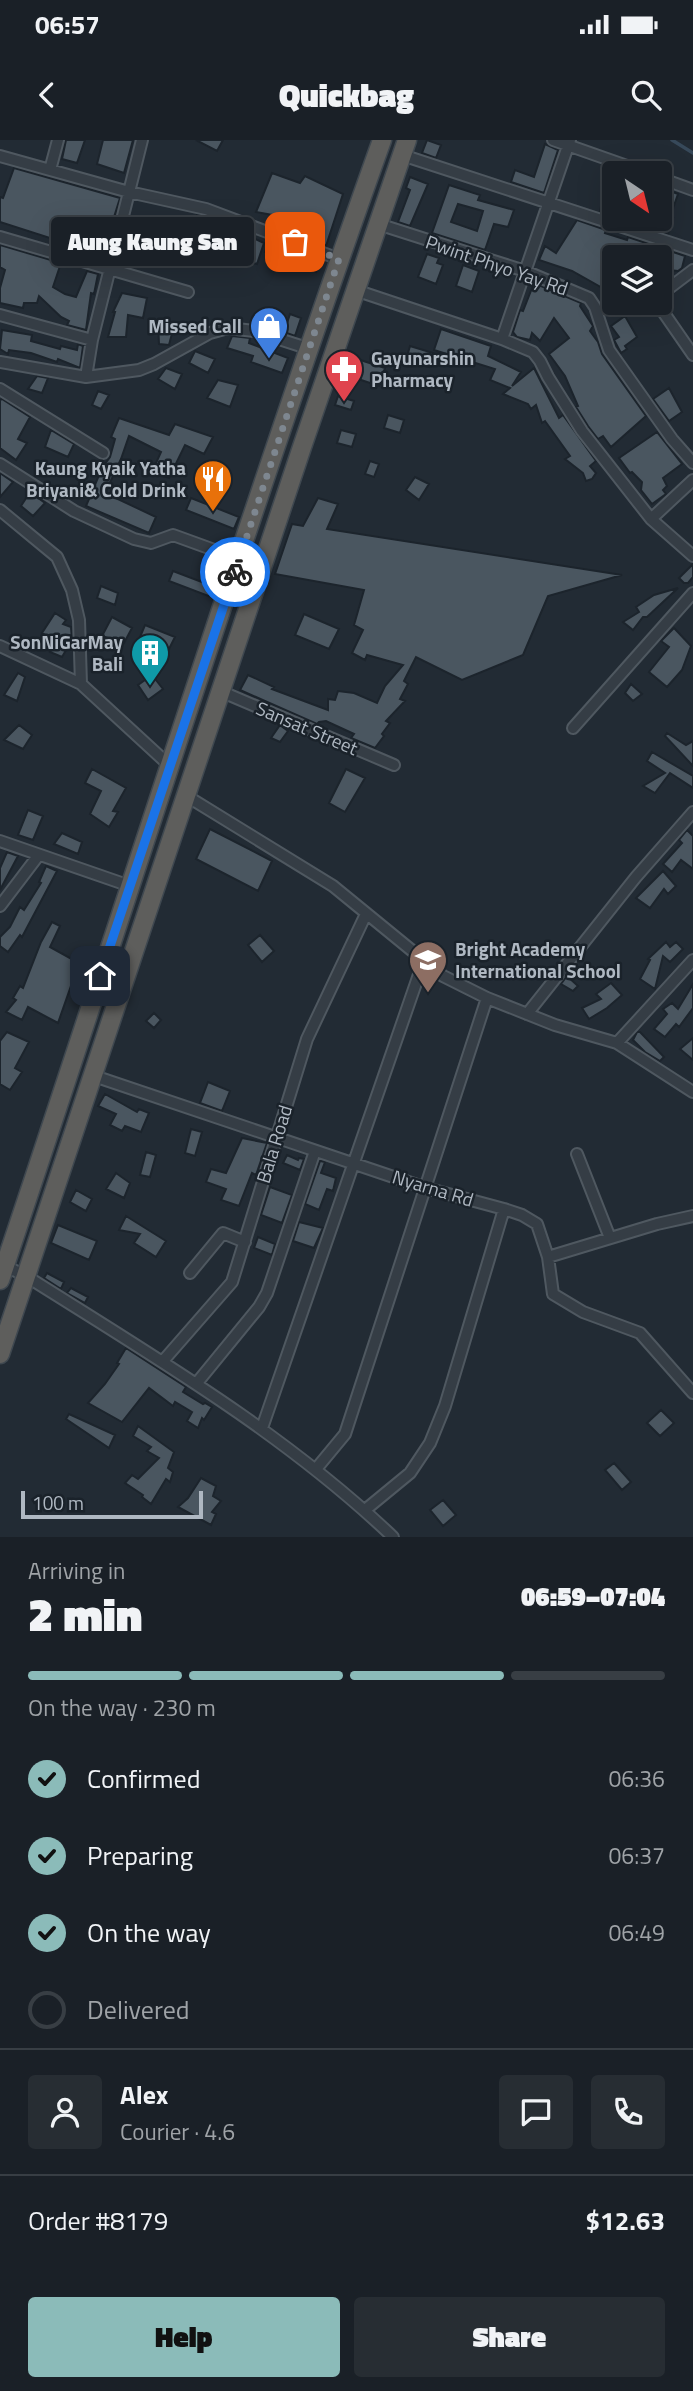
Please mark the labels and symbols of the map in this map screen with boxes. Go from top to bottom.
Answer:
north arrow [602,161,672,231]
pin [265,212,325,272]
callout: Aung Kaung San [50,218,253,266]
street label: Pwint Phyo Yay Rd [422,227,572,302]
shop icon: Missed Call [248,305,290,360]
place label: Missed Call [148,311,242,340]
place label: Gayunarshin Pharmacy [371,343,474,394]
pharmacy icon: Gayunarshin Pharmacy [323,348,365,403]
place label: Kaung Kyaik Yatha Briyani& Cold Drink [26,453,186,504]
restaurant icon: Kaung Kyaik Yatha Briyani& Cold Drink [192,458,234,513]
courier [200,537,270,607]
place label: SonNiGarMay Bali [10,627,123,678]
building icon: SonNiGarMay Bali [129,632,171,687]
street label: Sansat Street [252,693,363,762]
place label: Bright Academy International School [455,934,621,985]
school or university icon: Bright Academy International School [407,939,449,994]
pin [70,946,130,1006]
street label: Bala Road [248,1101,299,1187]
street label: Nyarna Rd [389,1161,477,1214]
scale bar [21,1488,203,1520]

